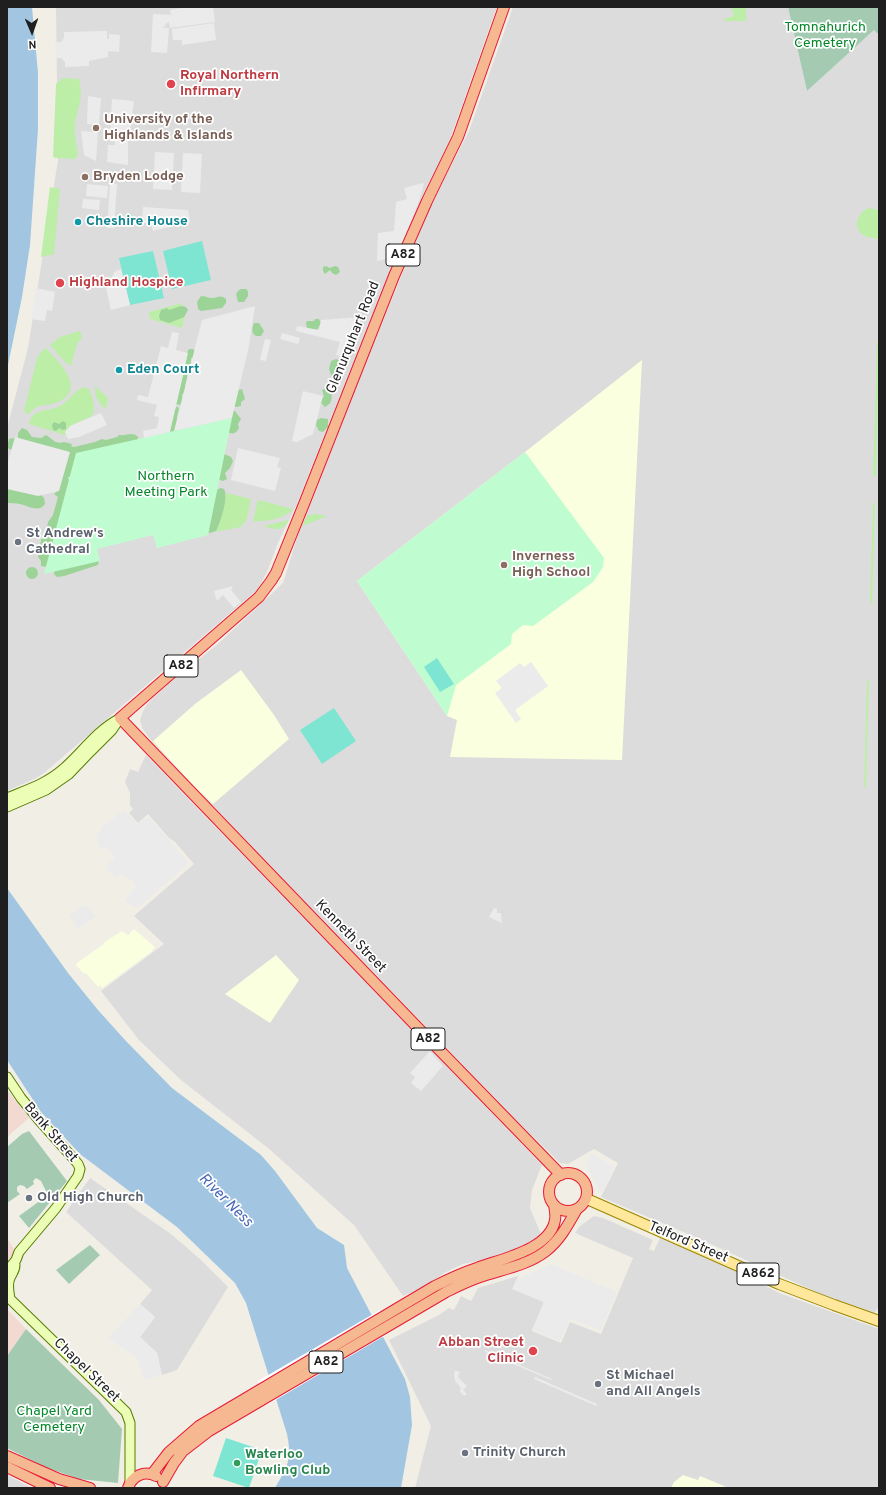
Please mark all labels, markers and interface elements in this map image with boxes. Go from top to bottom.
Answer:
north arrow [12,12,52,52]
park label: Tomnahurich Cemetery [784,20,866,52]
text: N [28,37,37,51]
place label: Royal Northern Infirmary [180,68,279,100]
marker: Royal Northern Infirmary [165,78,177,90]
place label: University of the Highlands & Islands [104,112,233,144]
marker: University of the Highlands & Islands [91,123,101,133]
place label: Bryden Lodge [93,169,184,185]
marker: Bryden Lodge [80,172,90,182]
place label: Cheshire House [86,214,188,230]
marker: Cheshire House [73,217,83,227]
road number: A82 [386,244,420,266]
place label: Highland Hospice [69,275,184,291]
marker: Highland Hospice [54,277,66,289]
street label: Glenurquhart Road [324,279,384,397]
place label: Eden Court [127,362,199,378]
marker: Eden Court [114,365,124,375]
park label: Northern Meeting Park [124,469,208,502]
place label: St Andrew's Cathedral [26,526,104,558]
marker: St Andrew's Cathedral [13,537,23,547]
place label: Inverness High School [512,549,590,582]
marker: Inverness High School [499,560,509,570]
road number: A82 [164,655,198,677]
street label: Kenneth Street [311,897,389,977]
road number: A82 [411,1028,445,1050]
street label: Bank Street [19,1100,81,1166]
water label: River Ness [194,1170,256,1232]
place label: Old High Church [37,1190,144,1206]
marker: Old High Church [24,1193,34,1203]
street label: Telford Street [646,1219,730,1267]
road number: A862 [737,1263,779,1285]
street label: Chapel Street [49,1335,123,1407]
place label: Abban Street Clinic [438,1335,524,1368]
marker: Abban Street Clinic [527,1345,539,1357]
road number: A82 [309,1351,343,1373]
place label: St Michael and All Angels [606,1368,701,1400]
marker: St Michael and All Angels [593,1379,603,1389]
park label: Chapel Yard Cemetery [16,1404,92,1436]
place label: Trinity Church [473,1445,566,1461]
place label: Waterloo Bowling Club [245,1447,330,1480]
marker: Trinity Church [460,1448,470,1458]
marker: Waterloo Bowling Club [232,1458,242,1468]

